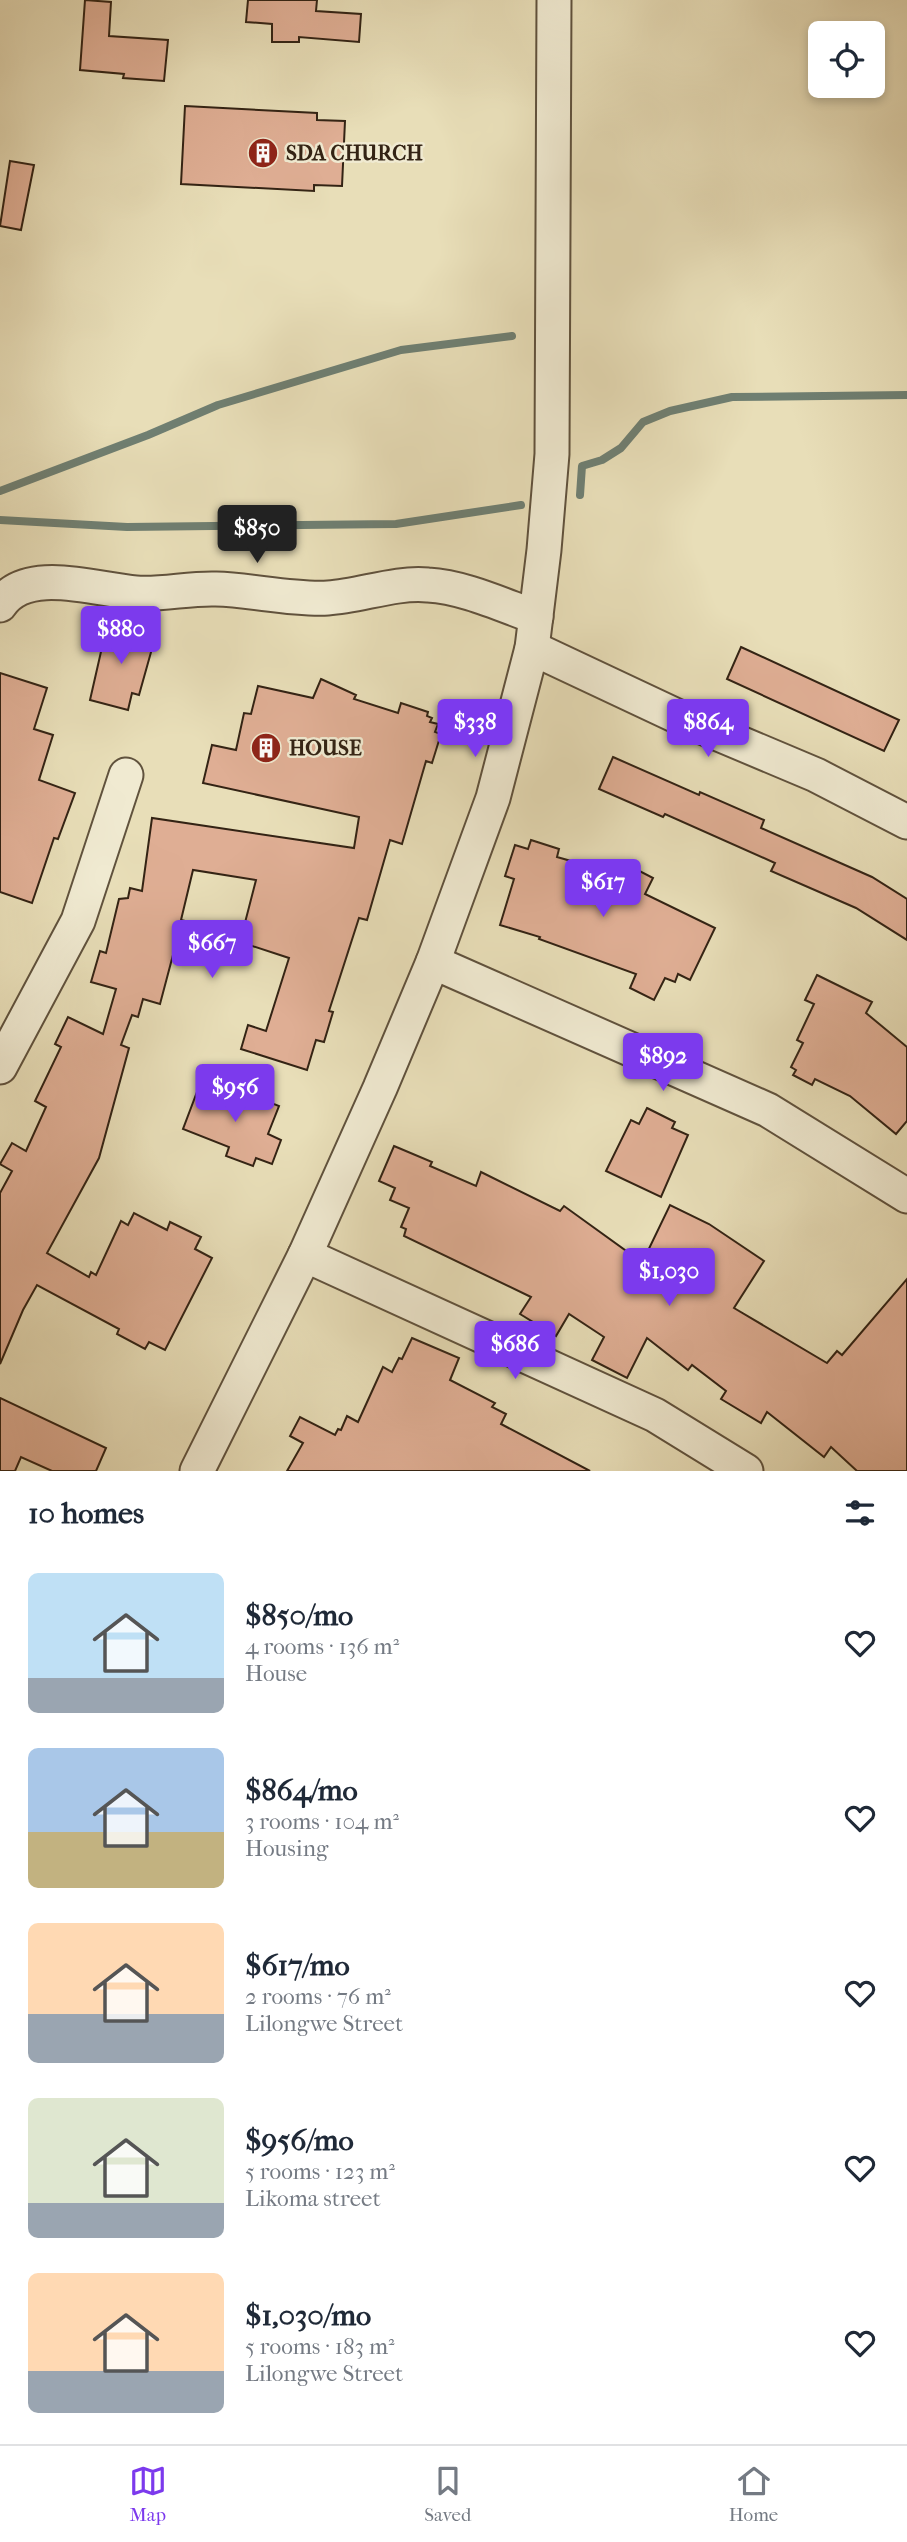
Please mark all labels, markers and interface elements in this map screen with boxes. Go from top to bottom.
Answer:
map controls [808,21,885,98]
button: locate [808,21,885,98]
building icon: SDA CHURCH [246,136,280,170]
place label: SDA CHURCH [286,141,423,165]
pin: $850 [216,505,298,565]
text: $850 [234,514,280,541]
pin: $880 [80,606,162,666]
text: $880 [97,615,145,642]
pin: $338 [434,700,516,759]
pin: $864 [667,700,749,759]
text: $338 [453,708,497,735]
text: $864 [683,708,733,735]
building icon: HOUSE [249,731,283,765]
place label: HOUSE [289,736,362,760]
pin: $617 [562,860,644,919]
text: $617 [581,868,625,895]
pin: $667 [171,920,253,980]
text: $667 [188,929,236,956]
pin: $892 [622,1034,704,1093]
text: $892 [639,1042,687,1069]
pin: $956 [194,1064,276,1124]
text: $956 [211,1073,259,1100]
pin: $1,030 [612,1248,726,1308]
text: $1,030 [639,1257,699,1284]
pin: $686 [474,1322,556,1381]
text: $686 [490,1330,540,1357]
icon: filters [841,1494,879,1532]
text: 10 homes [28,1496,144,1531]
text: $850/mo [245,1598,353,1633]
icon: home [84,1601,168,1685]
icon: heart [841,1624,879,1662]
text: 4 rooms · 136 m² [245,1633,399,1660]
text: House [245,1660,307,1687]
text: $864/mo [245,1773,358,1808]
icon: home [84,1776,168,1860]
icon: heart [841,1799,879,1837]
text: 3 rooms · 104 m² [245,1808,399,1835]
text: Housing [245,1835,328,1862]
text: $617/mo [245,1948,350,1983]
icon: home [84,1951,168,2035]
icon: heart [841,1974,879,2012]
text: 2 rooms · 76 m² [245,1983,391,2010]
text: Lilongwe Street [245,2010,403,2037]
text: $956/mo [245,2123,354,2158]
icon: home [84,2126,168,2210]
icon: heart [841,2149,879,2187]
text: 5 rooms · 123 m² [245,2158,395,2185]
text: Likoma street [245,2185,381,2212]
text: $1,030/mo [245,2298,371,2333]
icon: home [84,2301,168,2385]
icon: heart [841,2324,879,2362]
text: 5 rooms · 183 m² [245,2333,395,2360]
text: Lilongwe Street [245,2360,403,2387]
tab: Map [129,2462,167,2526]
tab: Saved [424,2462,471,2526]
tab: Home [729,2462,778,2526]

